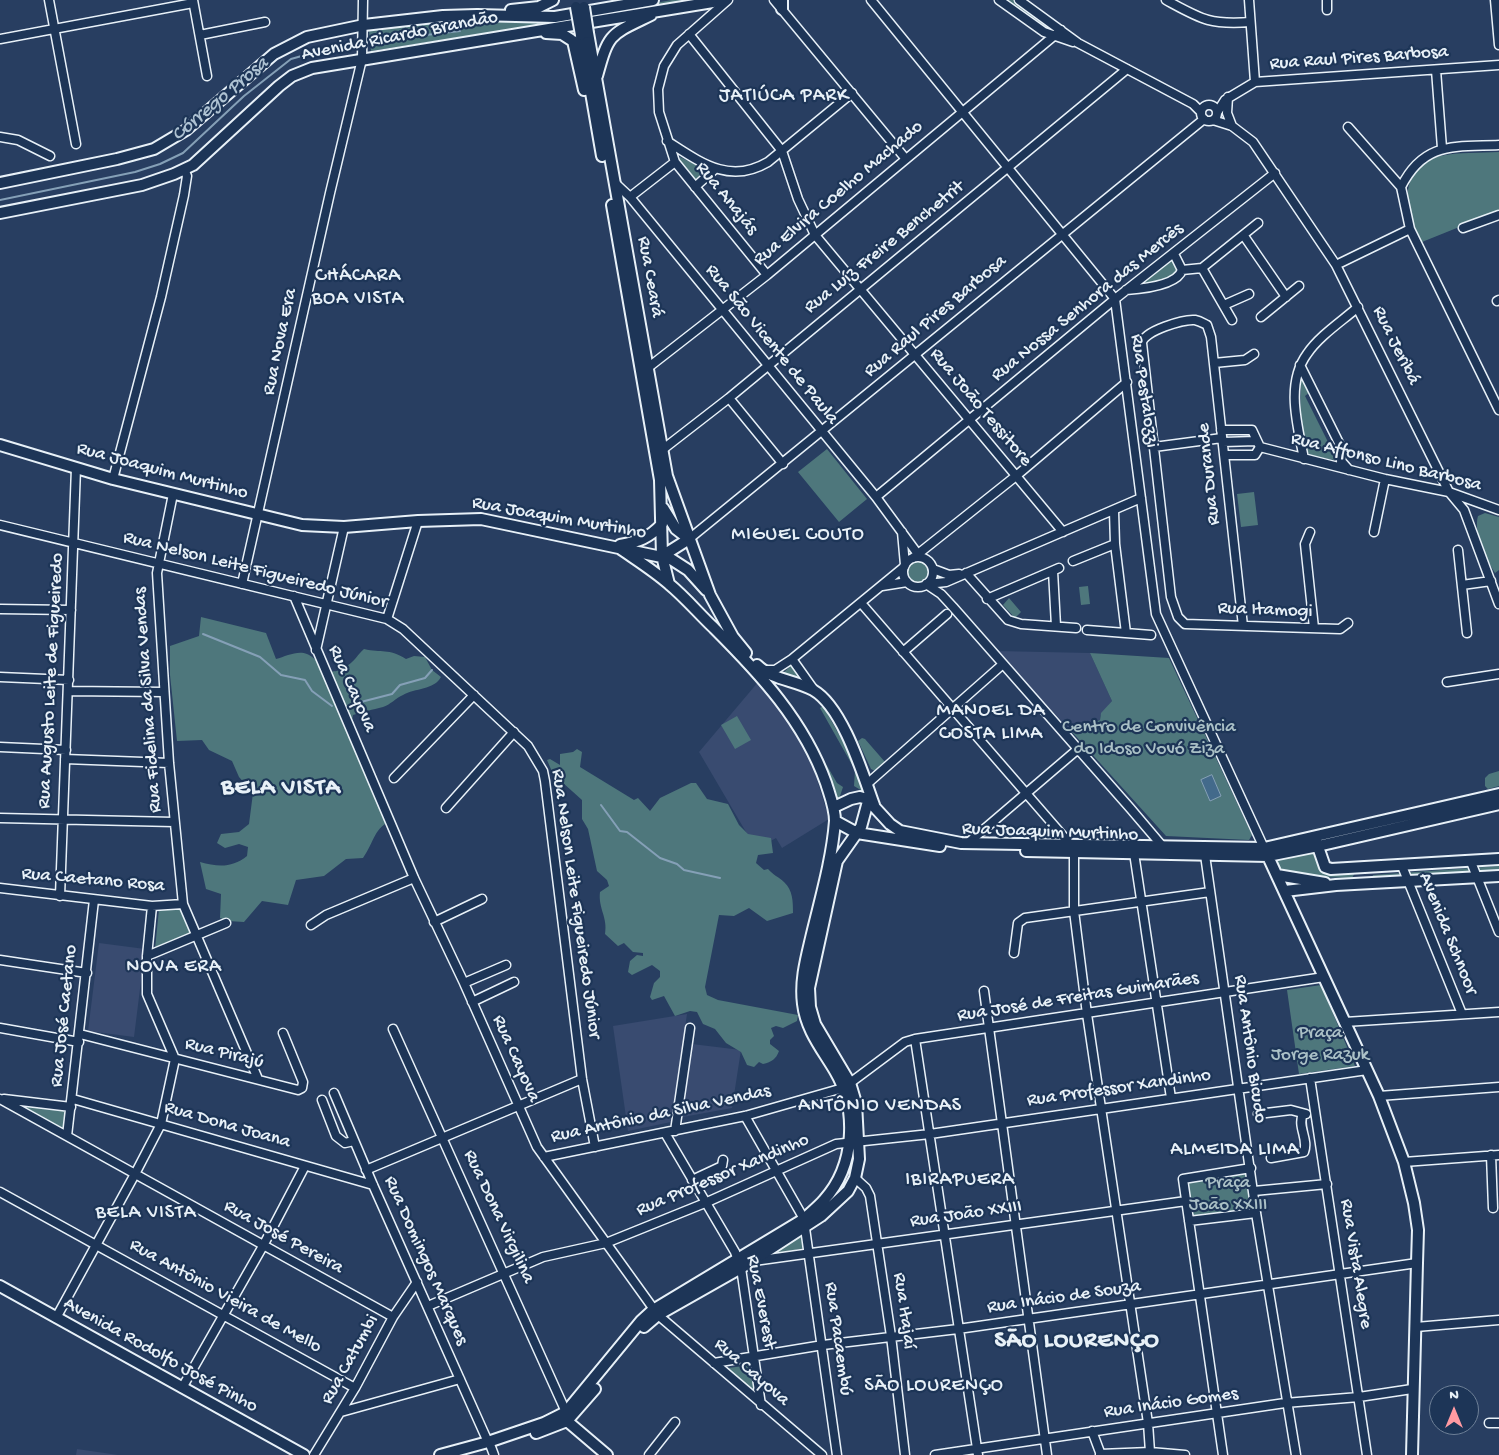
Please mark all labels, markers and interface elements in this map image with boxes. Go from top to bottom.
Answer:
street label: Avenida Ricardo Brandão [300,7,500,67]
street label: Rua Raul Pires Barbosa [1269,41,1449,77]
water label: Córrego Prosa [168,53,274,147]
district label: JATIÚCA PARK [717,85,851,109]
street label: Rua Elvira Coelho Machado [749,116,929,272]
street label: Rua Anajás [690,158,762,240]
street label: Rua Luíz Freire Benchetrit [800,176,970,320]
street label: Rua Nossa Senhora das Mercês [987,218,1189,388]
street label: Rua Ceará [631,235,667,319]
street label: Rua Raul Pires Barbosa [860,251,1012,383]
street label: Rua São Vicente de Paula [699,260,843,430]
district label: CHÁCARA BOA VISTA [311,265,405,312]
street label: Rua Nova Era [259,286,303,398]
street label: Rua Jeribá [1366,303,1424,389]
street label: Rua Pestalozzi [1124,333,1162,449]
street label: Rua João Tessitore [924,344,1036,472]
street label: Rua Durande [1193,422,1227,526]
street label: Rua Affonso Lino Barbosa [1288,428,1484,498]
street label: Rua Joaquim Murtinho [74,438,250,506]
street label: Rua Joaquim Murtinho [470,492,648,546]
district label: MIGUEL COUTO [730,524,866,548]
street label: Rua Nelson Leite Figueiredo Júnior [120,527,390,615]
street label: Rua Augusto Leite de Figueiredo [34,552,70,810]
street label: Rua Fidelina da Silva Vendas [130,587,168,813]
street label: Rua Itamogi [1217,598,1313,624]
street label: Rua Cayova [322,642,380,736]
district label: MANOEL DA COSTA LIMA [935,700,1047,747]
park label: Centro de Convivência do Idoso Vovó Ziza [1062,717,1236,761]
street label: Rua Nelson Leite Figueiredo Júnior [545,768,605,1040]
district label: BELA VISTA [220,775,342,803]
street label: Rua Joaquim Murtinho [961,819,1139,847]
street label: Rua Caetano Rosa [20,863,166,899]
street label: Avenida Schnoor [1412,870,1482,998]
street label: Rua José Caetano [46,944,84,1088]
district label: NOVA ERA [125,956,223,980]
street label: Rua José de Freitas Guimarães [956,968,1200,1028]
street label: Rua Antônio Bicudo [1227,973,1271,1125]
street label: Rua Cayova [486,1012,544,1106]
park label: Praça Jorge Razuk [1271,1023,1369,1067]
street label: Rua Pirajú [182,1033,266,1075]
street label: Rua Professor Xandinho [1025,1065,1213,1113]
street label: Rua Antônio da Silva Vendas [549,1081,773,1149]
district label: ANTÔNIO VENDAS [796,1095,964,1119]
street label: Rua Dona Joana [161,1097,293,1155]
street label: Rua Professor Xandinho [633,1129,813,1223]
district label: ALMEIDA LIMA [1169,1139,1301,1163]
street label: Rua Dona Virgilina [457,1147,539,1287]
district label: IBIRAPUERA [904,1169,1016,1193]
street label: Rua Domingos Marques [377,1173,473,1349]
park label: Praça João XXIII [1189,1173,1267,1217]
street label: Rua José Pereira [219,1196,347,1280]
street label: Rua João XXIII [909,1196,1023,1234]
street label: Rua Vista Alegre [1333,1198,1377,1330]
district label: BELA VISTA [94,1202,198,1226]
street label: Rua Antônio Vieira de Mello [125,1235,325,1359]
street label: Rua Everest [740,1253,780,1351]
street label: Rua Itajaí [886,1271,920,1351]
street label: Rua Inácio de Souza [986,1276,1142,1320]
street label: Rua Pacaembú [818,1281,856,1397]
street label: Avenida Rodolfo José Pinho [59,1293,261,1419]
street label: Rua Catumbi [317,1311,385,1409]
district label: SÃO LOURENÇO [993,1328,1161,1356]
street label: Rua Cayova [708,1334,794,1412]
district label: SÃO LOURENÇO [863,1375,1005,1399]
street label: Rua Inácio Gomes [1103,1383,1239,1425]
north arrow [1429,1385,1479,1435]
text: N [1449,1387,1459,1404]

